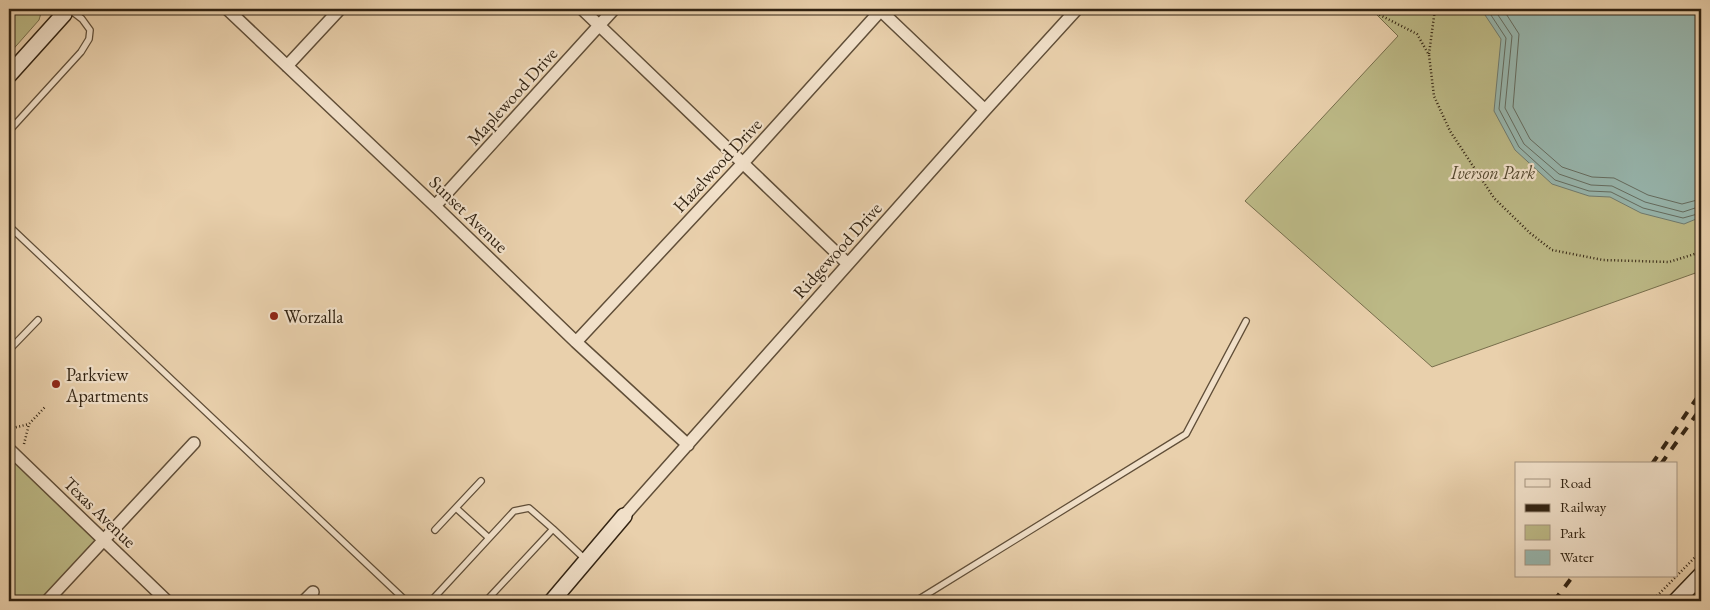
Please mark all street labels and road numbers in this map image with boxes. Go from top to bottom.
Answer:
street label: Maplewood Drive [462,42,562,150]
street label: Hazelwood Drive [668,113,766,217]
street label: Sunset Avenue [425,171,513,257]
street label: Ridgewood Drive [788,197,886,303]
street label: Texas Avenue [59,472,141,552]

